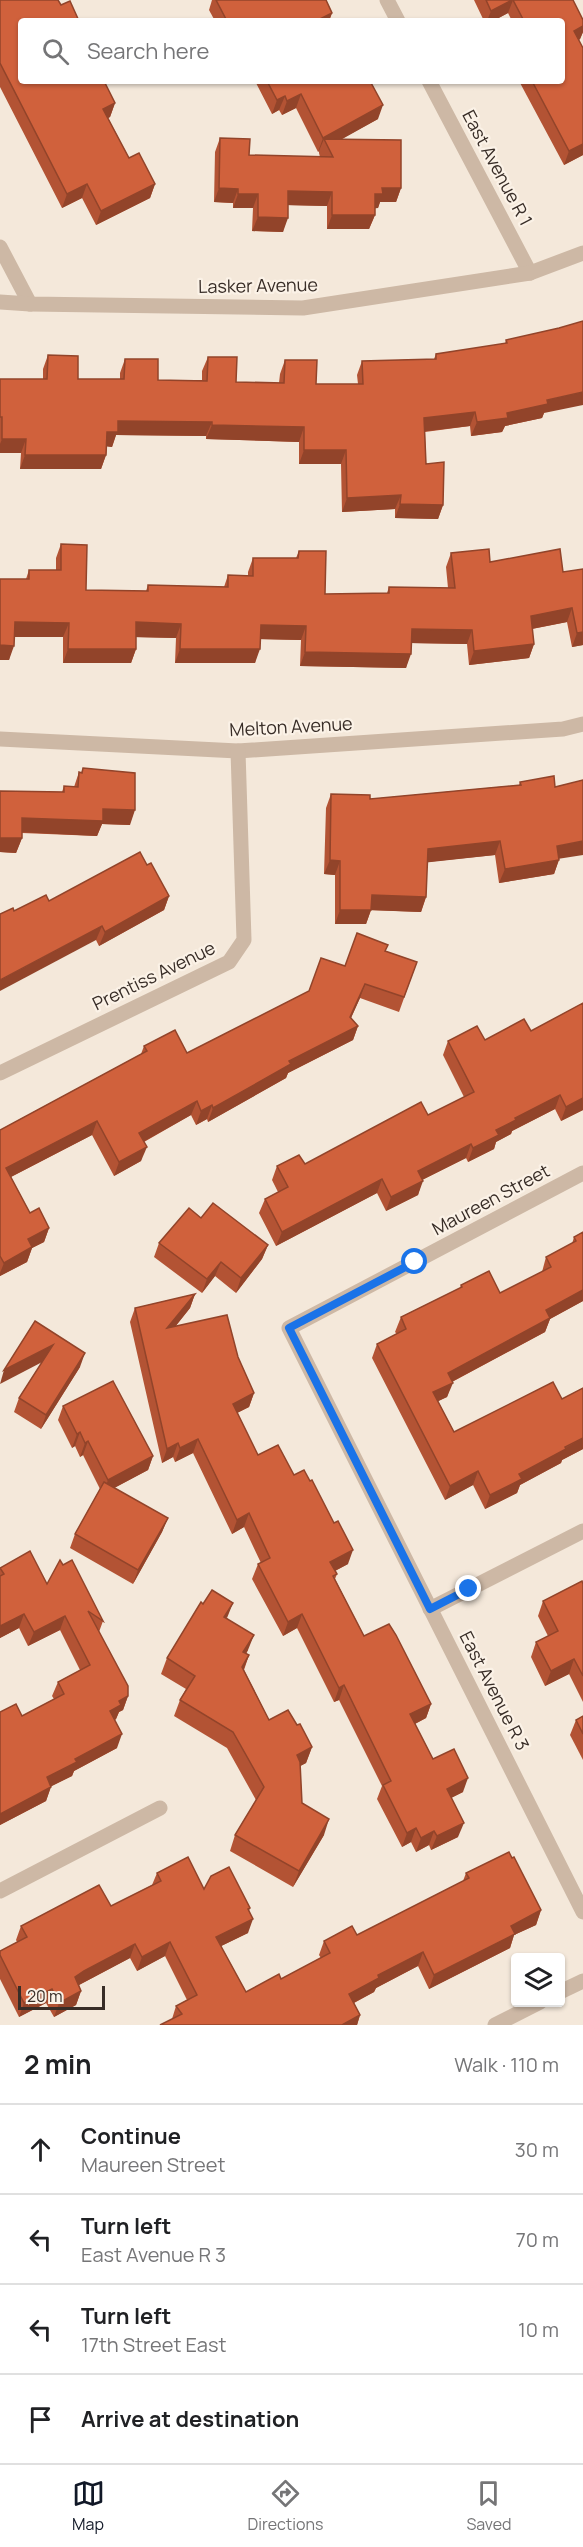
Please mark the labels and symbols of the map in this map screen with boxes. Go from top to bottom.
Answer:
street label: East Avenue R 1 [457,106,538,230]
street label: Lasker Avenue [198,272,318,298]
street label: Melton Avenue [229,711,353,741]
street label: Prentiss Avenue [88,935,219,1015]
street label: Maureen Street [427,1158,554,1240]
route start [401,1248,427,1274]
route end [455,1575,481,1601]
street label: East Avenue R 3 [455,1627,535,1754]
scale bar [18,1983,105,2010]

